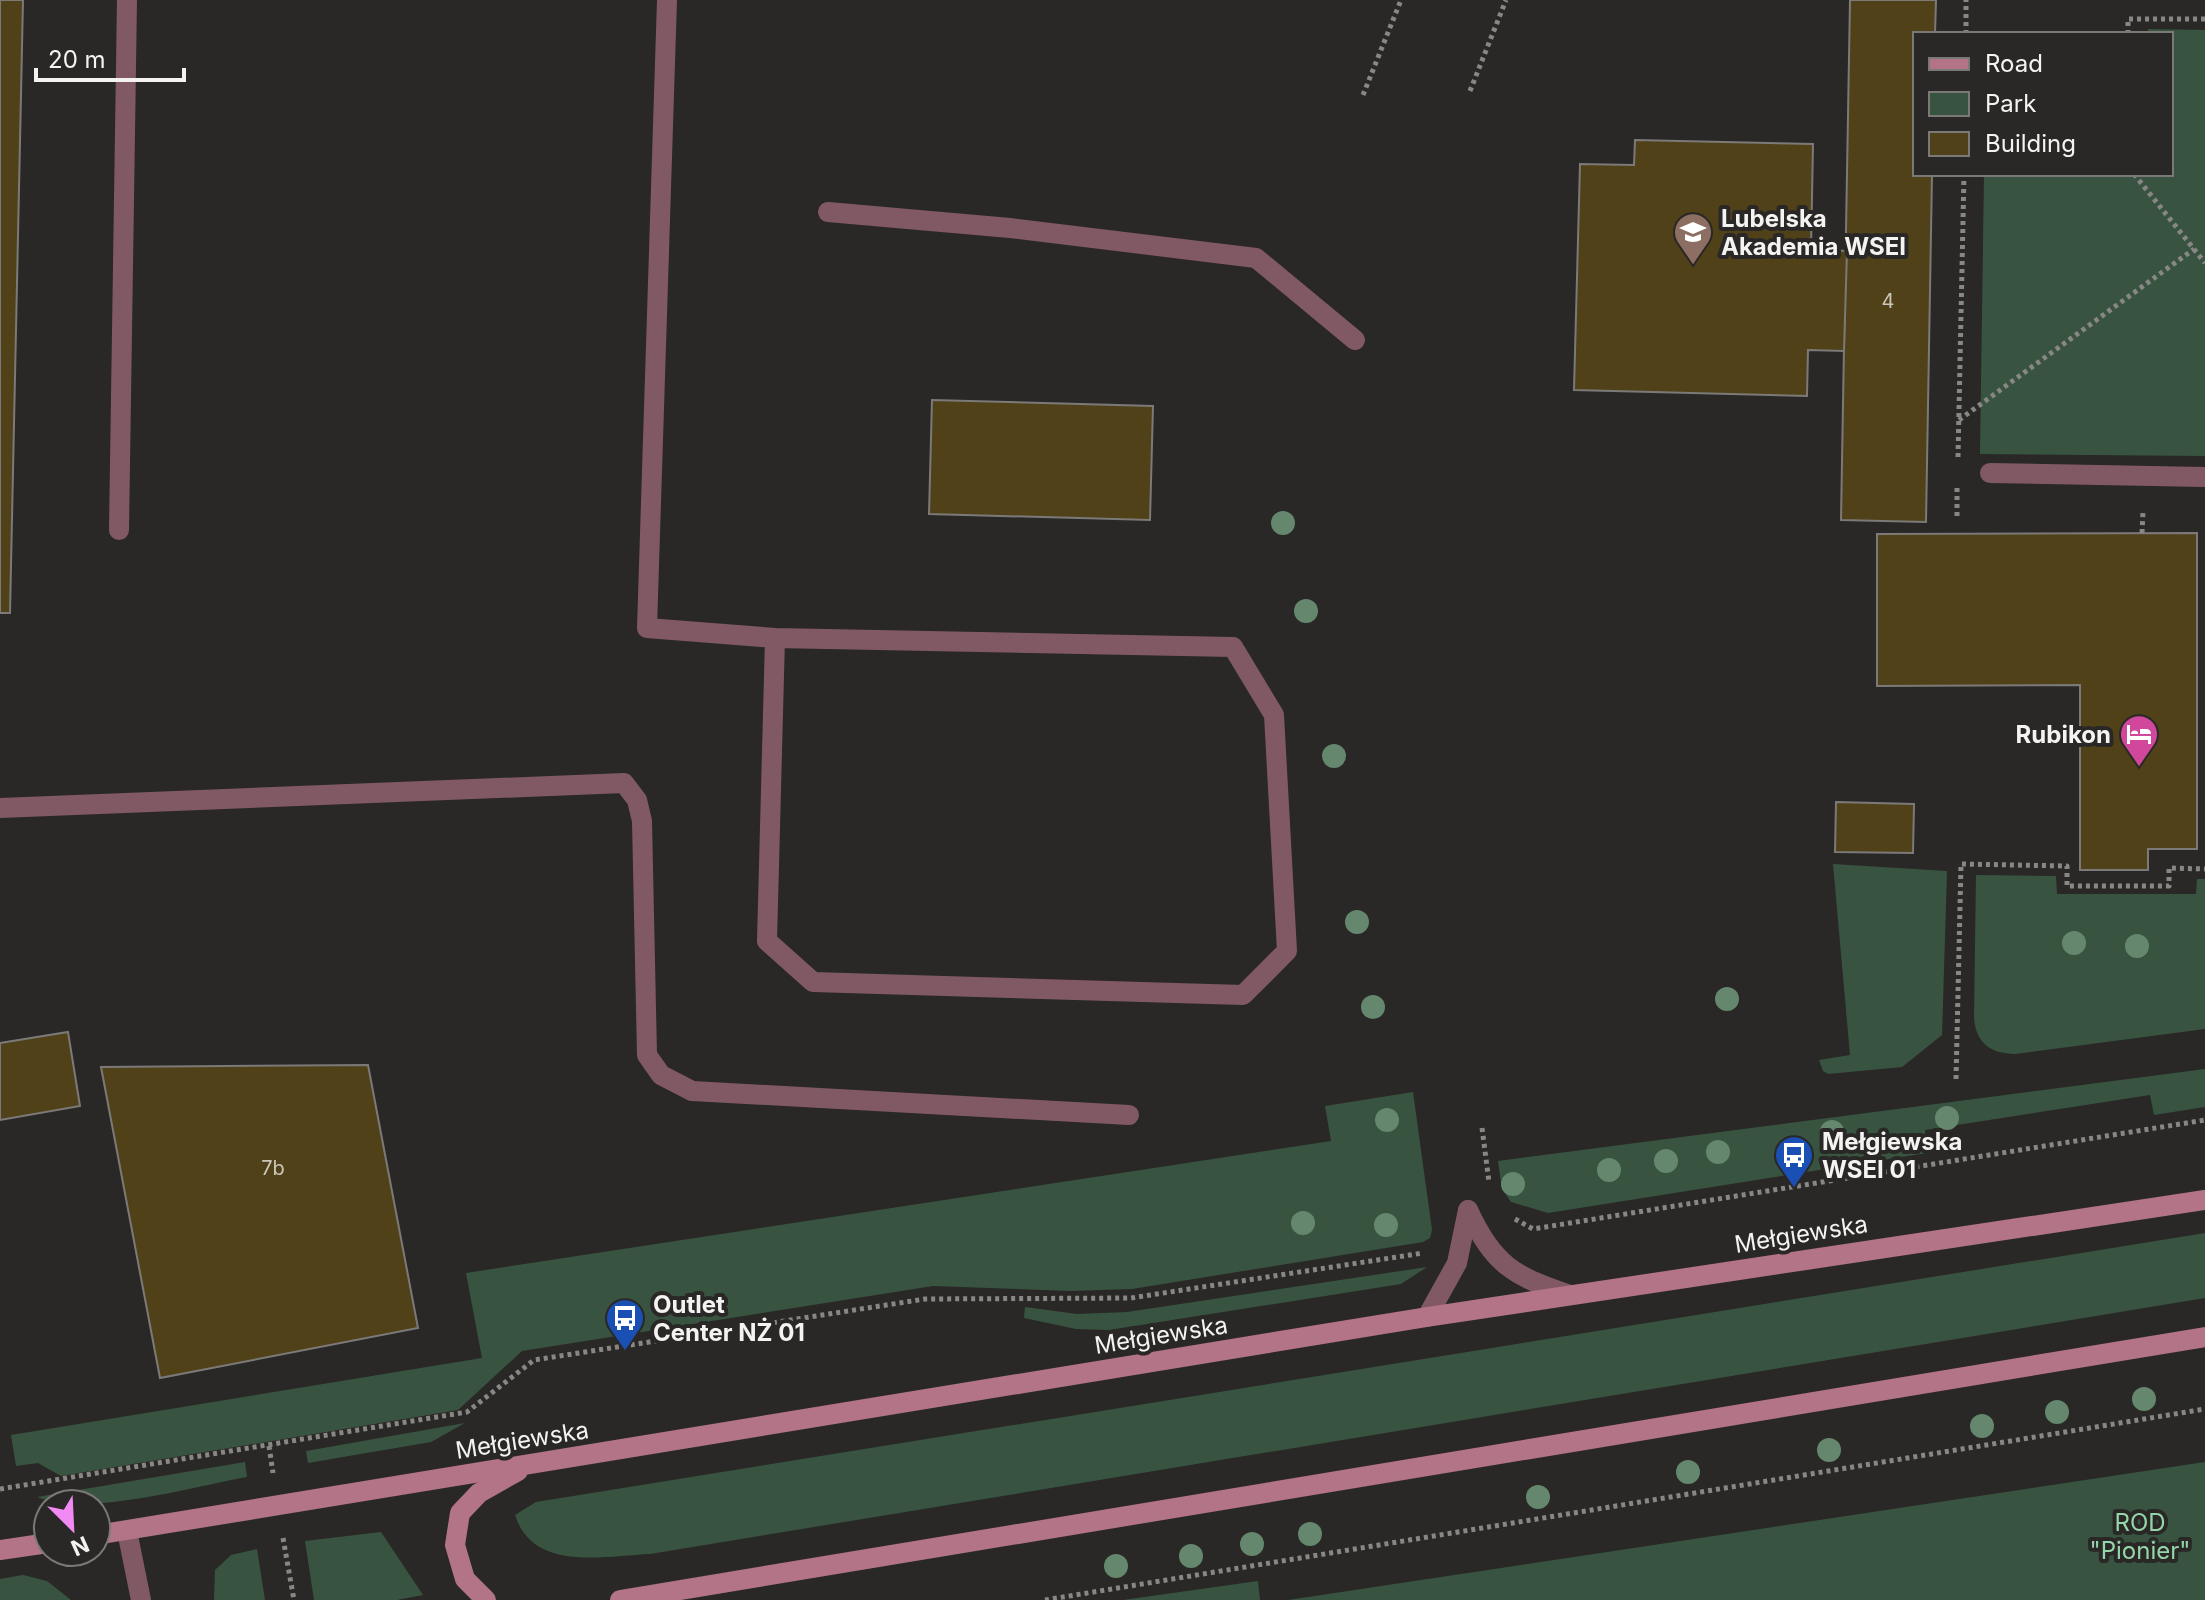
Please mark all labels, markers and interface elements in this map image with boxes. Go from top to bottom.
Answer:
scale bar [36,32,184,82]
legend [1913,32,2173,176]
text: 20 m [48,45,106,74]
text: Road [1985,49,2043,78]
text: Park [1985,89,2036,118]
text: Building [1985,129,2076,158]
place label: Lubelska Akademia WSEI [1721,204,1906,261]
school or university icon: Lubelska Akademia WSEI [1672,211,1714,266]
house number: 4 [1882,289,1894,313]
hotel icon: Rubikon [2118,713,2160,768]
place label: Rubikon [2016,720,2111,749]
place label: Mełgiewska WSEI 01 [1822,1127,1963,1184]
bus stop icon: Mełgiewska WSEI 01 [1773,1134,1815,1189]
house number: 7b [261,1156,285,1180]
street label: Mełgiewska [1732,1209,1870,1259]
place label: Outlet Center NŻ 01 [653,1290,805,1347]
bus stop icon: Outlet Center NŻ 01 [604,1297,646,1352]
street label: Mełgiewska [1092,1310,1230,1360]
street label: Mełgiewska [453,1415,591,1465]
north arrow [32,1488,112,1568]
park label: ROD "Pionier" [2090,1508,2190,1565]
text: N [67,1531,93,1562]

